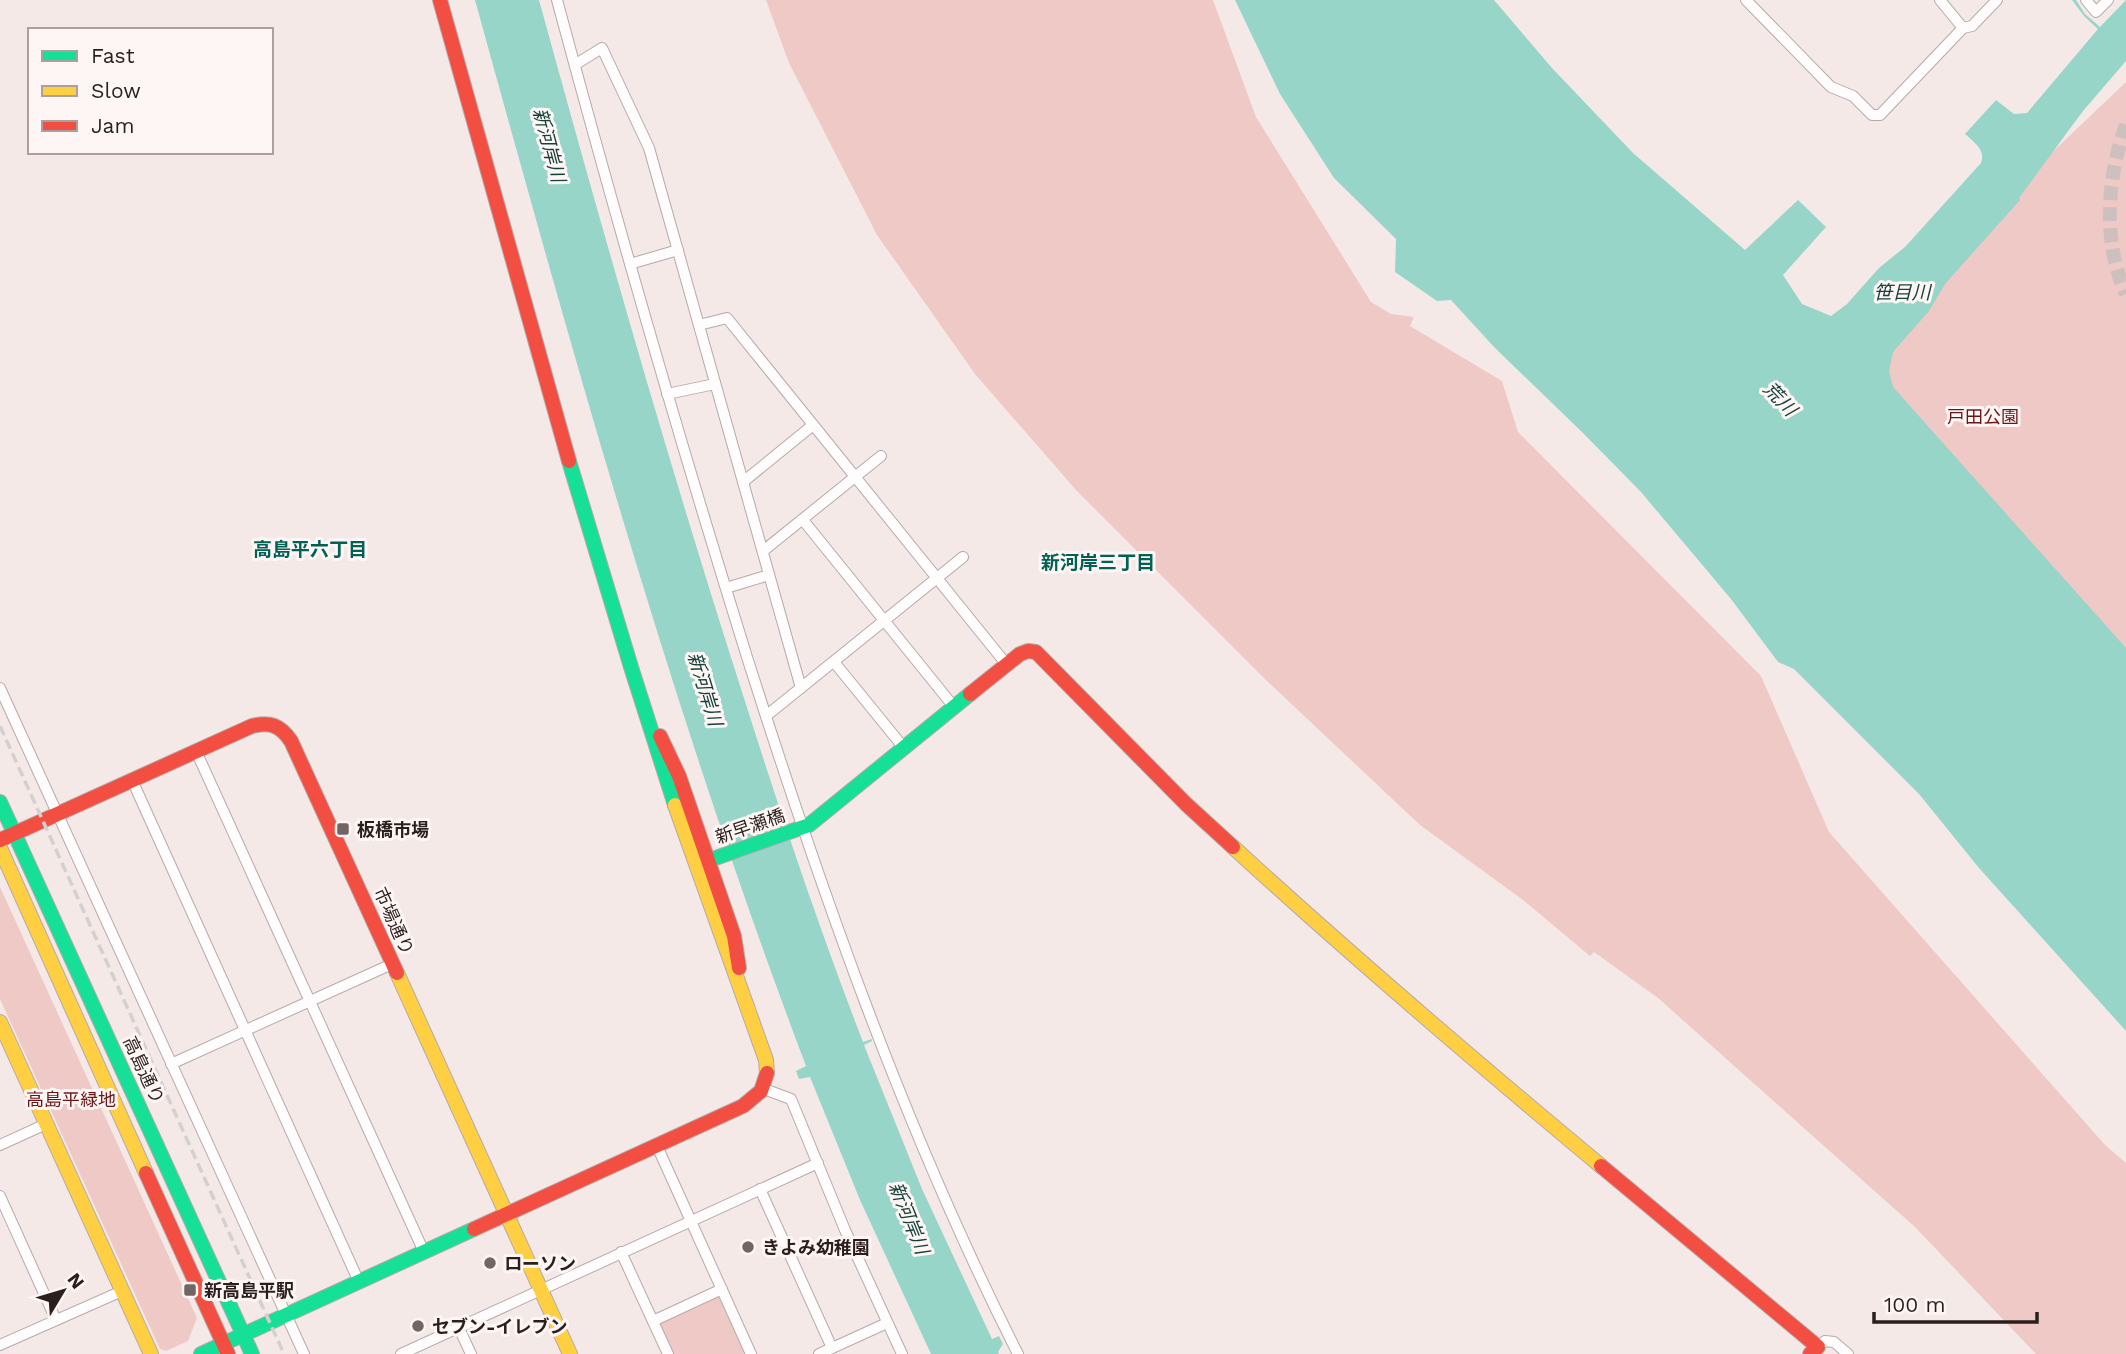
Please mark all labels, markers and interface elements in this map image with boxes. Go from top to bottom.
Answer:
legend [28,28,273,154]
text: Fast [91,43,135,68]
text: Slow [91,78,141,103]
water label: 新河岸川 [528,105,570,187]
text: Jam [91,113,134,138]
water label: 笹目川 [1873,281,1932,304]
water label: 荒川 [1759,377,1803,422]
park label: 戸田公園 [1947,406,2019,427]
district label: 高島平六丁目 [253,538,367,561]
district label: 新河岸三丁目 [1041,551,1155,574]
water label: 新河岸川 [683,649,728,731]
street label: 新早瀬橋 [713,804,787,848]
place label: 板橋市場 [357,819,429,840]
marker: 板橋市場 [335,821,351,837]
street label: 市場通り [370,884,418,958]
street label: 高島通り [119,1033,169,1107]
park label: 高島平緑地 [26,1089,116,1110]
water label: 新河岸川 [884,1178,935,1259]
place label: きよみ幼稚園 [762,1237,870,1258]
marker: きよみ幼稚園 [740,1239,756,1255]
place label: ローソン [504,1253,576,1274]
marker: ローソン [482,1255,498,1271]
north arrow [28,1256,98,1326]
text: N [63,1268,89,1293]
place label: 新高島平駅 [204,1280,294,1301]
scale bar [1874,1280,2037,1324]
marker: 新高島平駅 [182,1282,198,1298]
text: 100 m [1884,1292,1946,1317]
place label: セブン-イレブン [432,1316,568,1337]
marker: セブン-イレブン [410,1318,426,1334]

